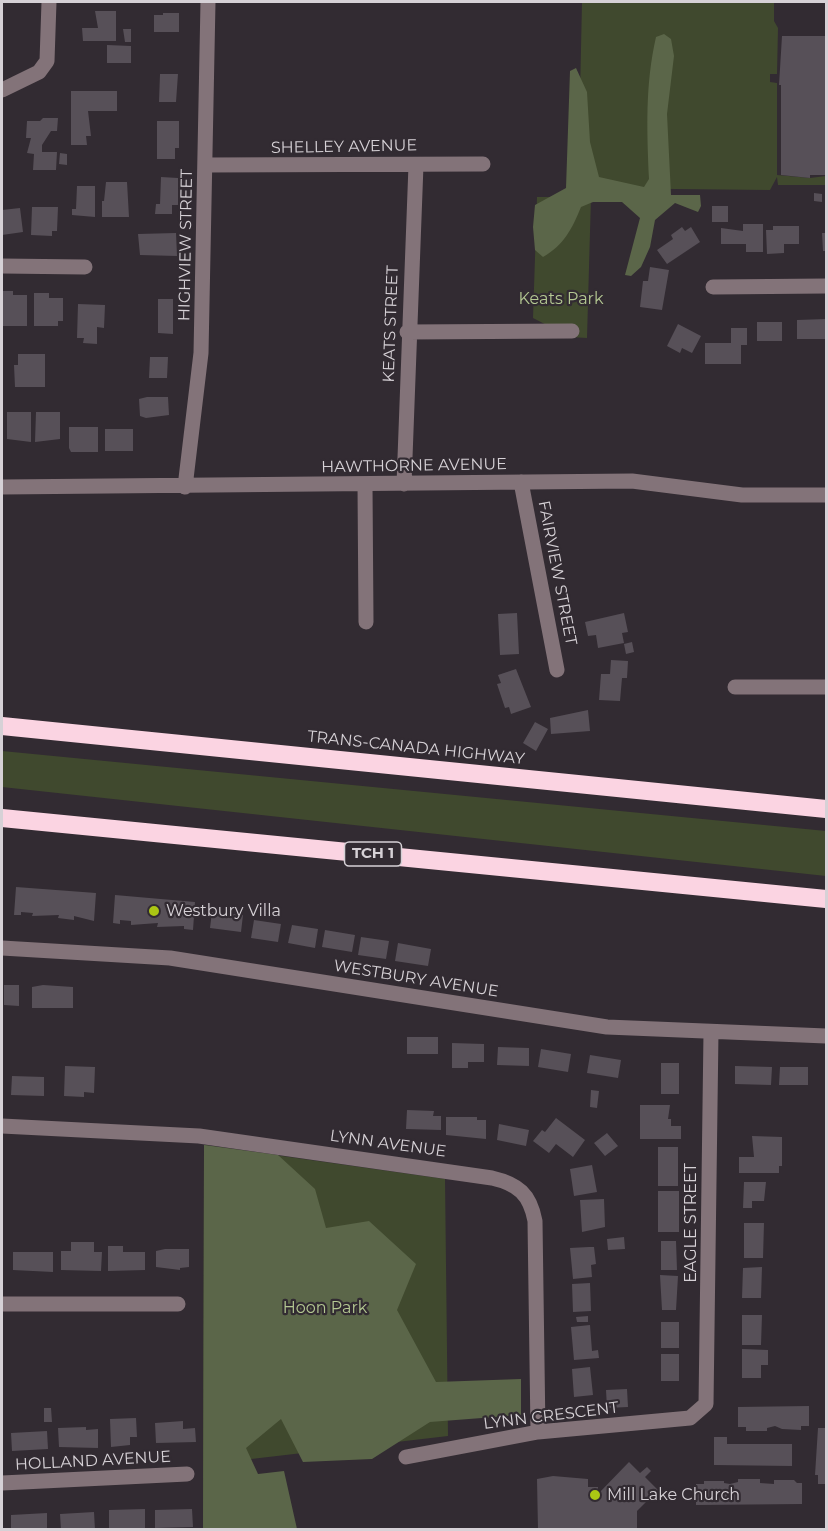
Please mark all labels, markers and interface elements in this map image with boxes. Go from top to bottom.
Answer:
street label: SHELLEY AVENUE [271,136,417,158]
street label: HIGHVIEW STREET [175,169,197,321]
street label: KEATS STREET [379,265,403,383]
park label: Keats Park [519,289,603,309]
street label: HAWTHORNE AVENUE [321,455,507,477]
street label: FAIRVIEW STREET [534,499,580,647]
street label: TRANS-CANADA HIGHWAY [306,727,526,769]
road number: TCH 1 [344,842,401,866]
place label: Westbury Villa [166,901,281,921]
marker: Westbury Villa [147,904,161,918]
street label: WESTBURY AVENUE [332,956,500,1002]
street label: LYNN AVENUE [329,1126,447,1162]
street label: EAGLE STREET [681,1163,701,1283]
park label: Hoon Park [283,1298,367,1318]
street label: LYNN CRESCENT [482,1398,620,1434]
street label: HOLLAND AVENUE [15,1447,171,1475]
place label: Mill Lake Church [607,1485,740,1505]
marker: Mill Lake Church [588,1488,602,1502]

